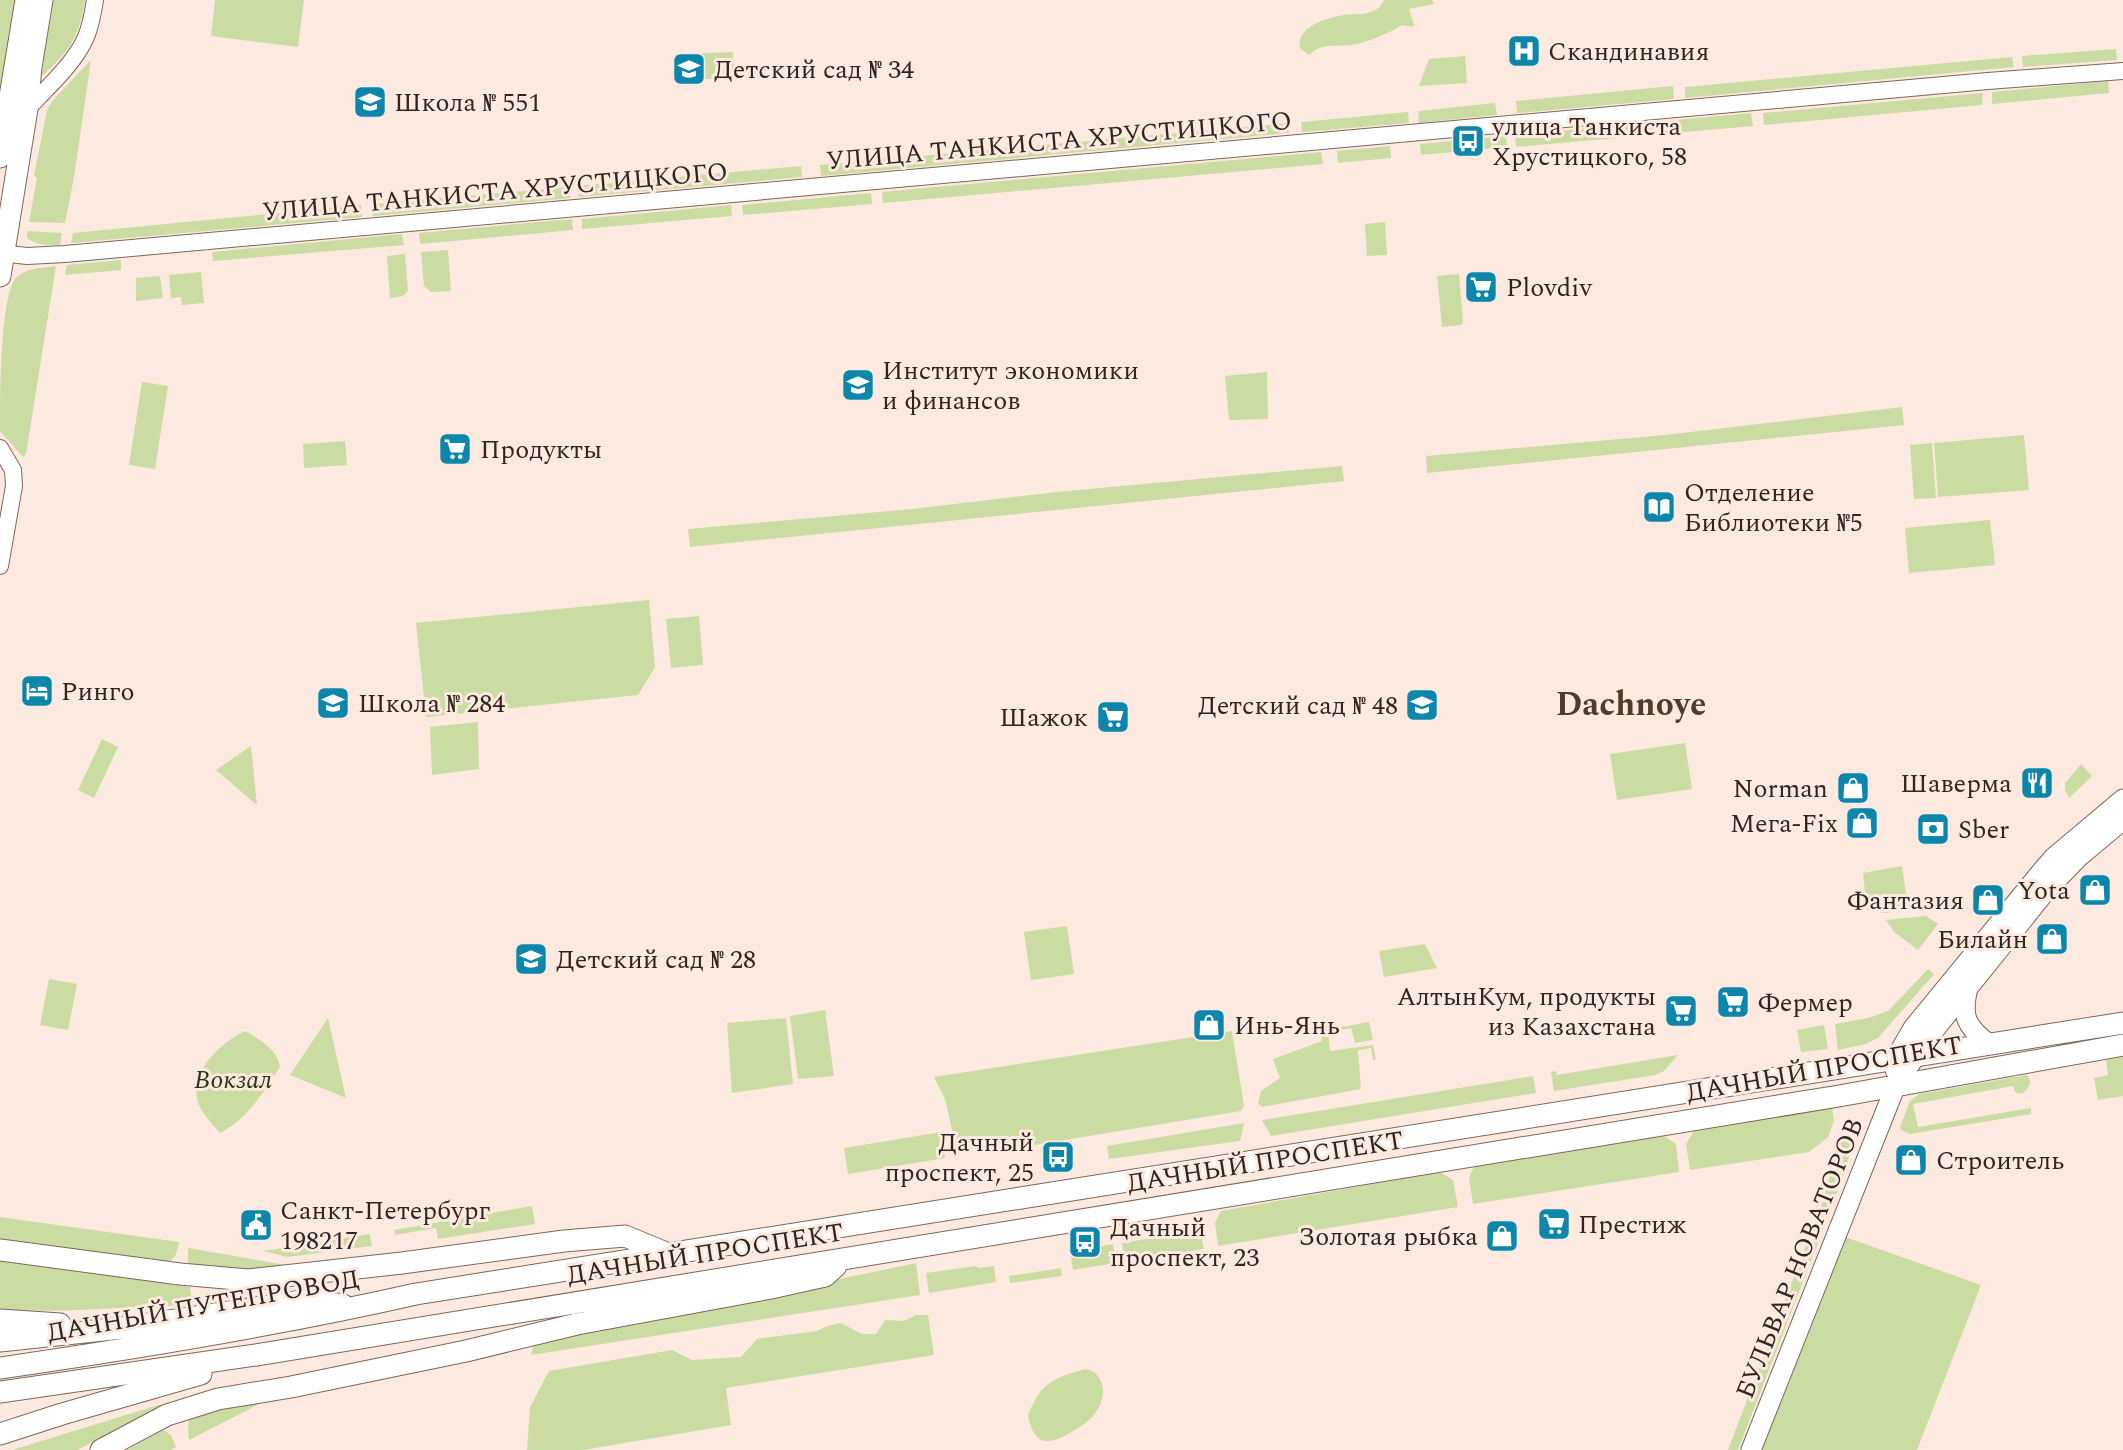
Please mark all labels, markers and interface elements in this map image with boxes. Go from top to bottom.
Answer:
hospital icon: Скандинавия [1505,32,1543,70]
place label: Скандинавия [1548,32,1709,72]
school or university icon: Детский сад № 34 [670,50,708,88]
place label: Детский сад № 34 [714,50,914,90]
school or university icon: Школа № 551 [351,83,389,121]
place label: Школа № 551 [394,83,541,123]
street label: УЛИЦА ТАНКИСТА ХРУСТИЦКОГО [825,101,1294,181]
place label: улица Танкиста Хрустицкого, 58 [1491,107,1687,177]
bus stop icon: улица Танкиста Хрустицкого, 58 [1449,122,1487,160]
street label: УЛИЦА ТАНКИСТА ХРУСТИЦКОГО [261,152,730,232]
supermarket icon: Plovdiv [1462,268,1500,306]
place label: Plovdiv [1506,268,1593,308]
place label: Институт экономики и финансов [882,351,1139,421]
school or university icon: Институт экономики и финансов [839,366,877,404]
supermarket icon: Продукты [436,430,474,468]
place label: Продукты [480,430,602,470]
place label: Отделение Библиотеки №5 [1684,473,1863,543]
library icon: Отделение Библиотеки №5 [1640,488,1678,526]
hotel icon: Ринго [18,672,56,710]
place label: Ринго [61,672,135,712]
district label: Dachnoye [1556,680,1706,730]
school or university icon: Школа № 284 [314,684,352,722]
place label: Школа № 284 [358,684,505,724]
place label: Детский сад № 48 [1198,686,1398,726]
school or university icon: Детский сад № 48 [1403,686,1441,724]
place label: Шажок [1000,698,1088,738]
supermarket icon: Шажок [1094,698,1132,736]
place label: Шаверма [1900,764,2012,804]
restaurant icon: Шаверма [2018,764,2056,802]
place label: Norman [1733,769,1828,809]
shop icon: Norman [1834,769,1872,807]
place label: Мега-Fix [1730,804,1838,844]
shop icon: Мега-Fix [1843,804,1881,842]
bank icon: Sber [1914,810,1952,848]
place label: Sber [1958,810,2009,850]
place label: Yota [2017,871,2070,911]
shop icon: Yota [2076,871,2114,909]
place label: Фантазия [1847,881,1964,921]
shop icon: Фантазия [1969,881,2007,919]
place label: Билайн [1937,920,2028,960]
shop icon: Билайн [2033,920,2071,958]
school or university icon: Детский сад № 28 [512,940,550,978]
place label: Детский сад № 28 [556,940,756,980]
place label: АлтынКум, продукты из Казахстана [1397,977,1656,1047]
supermarket icon: Фермер [1714,983,1752,1021]
place label: Фермер [1758,983,1853,1023]
supermarket icon: АлтынКум, продукты из Казахстана [1662,992,1700,1030]
shop icon: Инь-Янь [1190,1006,1228,1044]
place label: Инь-Янь [1234,1006,1340,1046]
street label: ДАЧНЫЙ ПРОСПЕКТ [1683,1025,1965,1113]
park label: Вокзал [194,1060,272,1100]
street label: БУЛЬВАР НОВАТОРОВ [1725,1112,1875,1405]
street label: ДАЧНЫЙ ПРОСПЕКТ [1124,1120,1406,1204]
place label: Дачный проспект, 25 [885,1123,1034,1193]
bus stop icon: Дачный проспект, 25 [1039,1138,1077,1176]
shop icon: Строитель [1892,1141,1930,1179]
place label: Строитель [1936,1141,2064,1181]
place label: Санкт-Петербург 198217 [280,1191,490,1261]
supermarket icon: Престиж [1535,1205,1573,1243]
place label: Престиж [1578,1205,1687,1245]
public building icon: Санкт-Петербург 198217 [237,1206,275,1244]
place label: Дачный проспект, 23 [1110,1208,1259,1278]
street label: ДАЧНЫЙ ПРОСПЕКТ [564,1212,846,1296]
place label: Золотая рыбка [1298,1217,1478,1257]
shop icon: Золотая рыбка [1483,1217,1521,1255]
bus stop icon: Дачный проспект, 23 [1066,1223,1104,1261]
street label: ДАЧНЫЙ ПУТЕПРОВОД [44,1259,363,1353]

